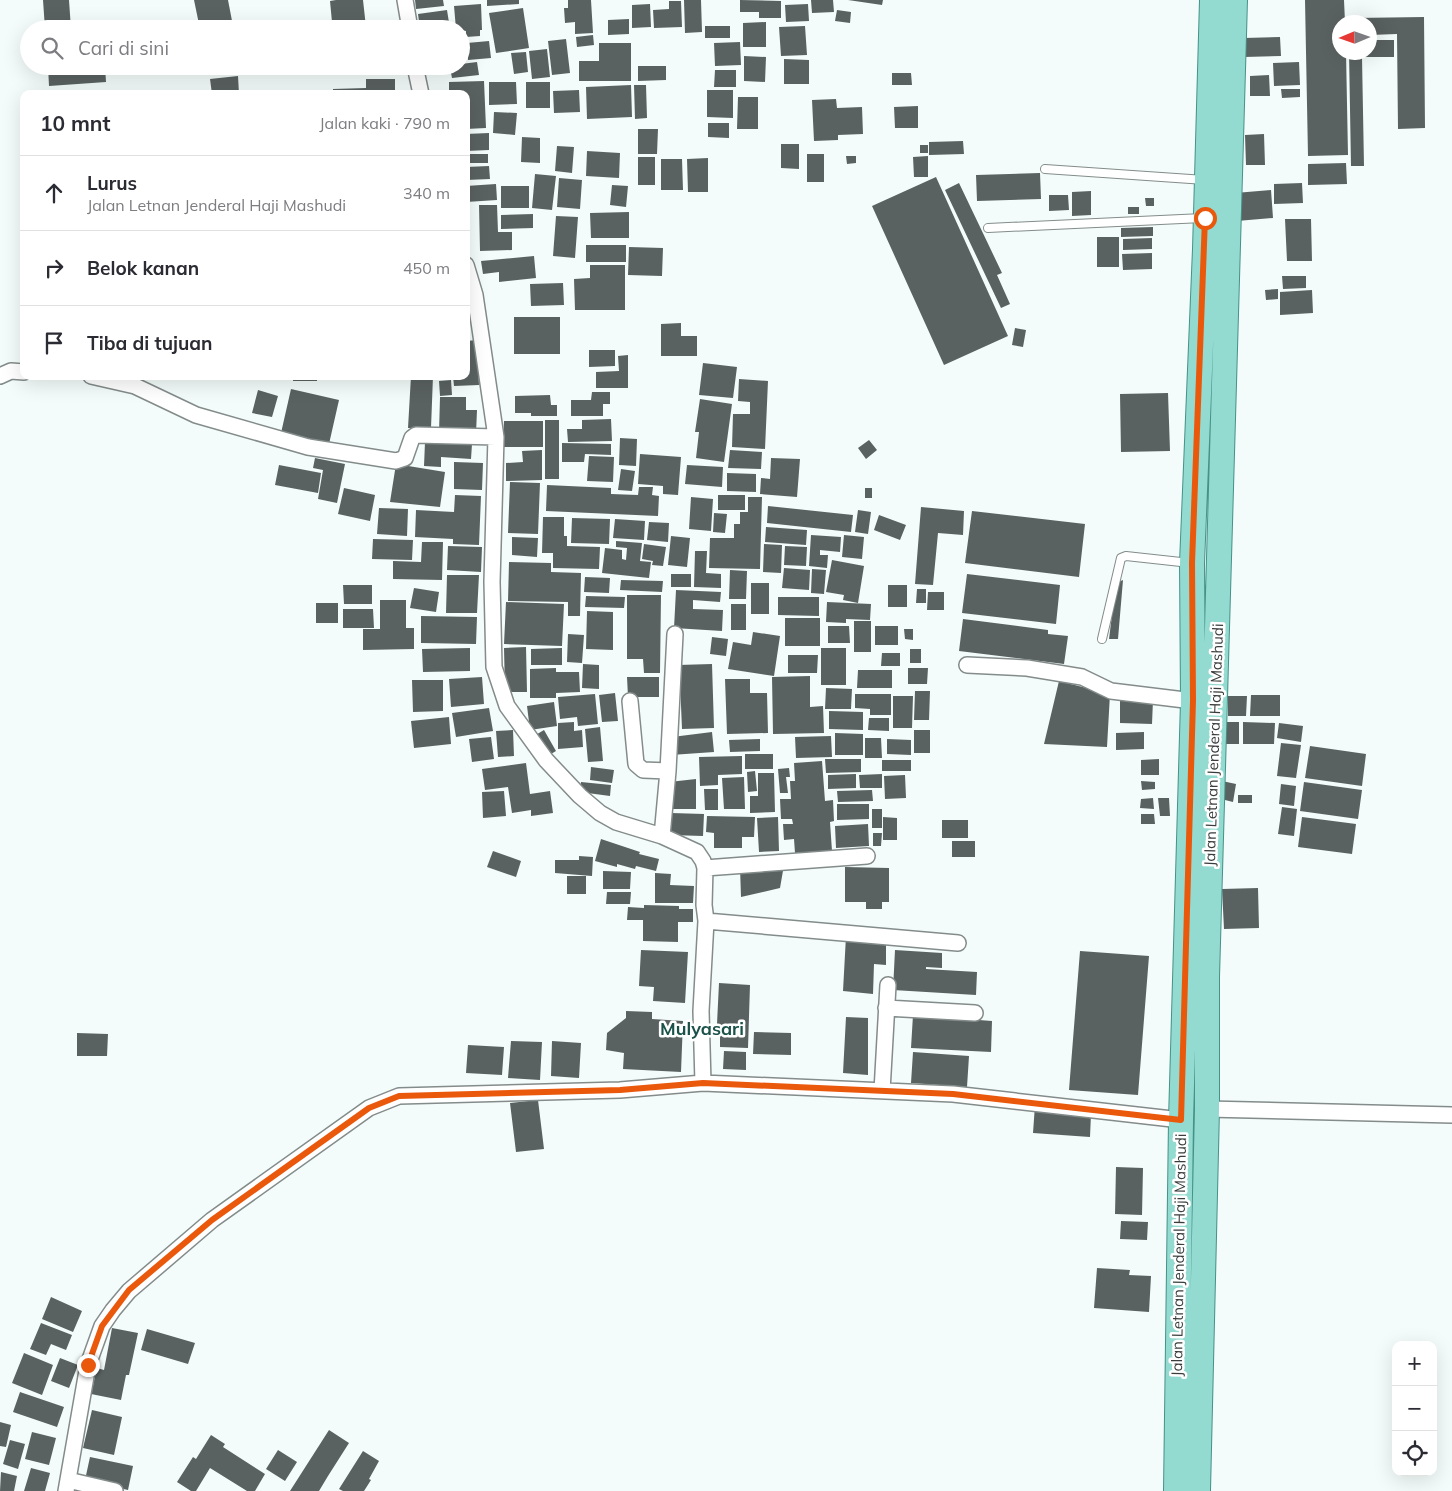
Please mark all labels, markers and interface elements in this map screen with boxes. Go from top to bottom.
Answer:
north arrow [1332,15,1377,60]
search box [20,20,470,75]
icon: search [38,34,66,62]
text: Cari di sini [78,36,169,60]
text: 10 mnt [40,110,110,136]
text: Jalan kaki · 790 m [319,113,450,133]
text: Lurus [87,171,137,195]
icon: ahead [40,179,68,207]
text: 340 m [403,183,450,203]
text: Jalan Letnan Jenderal Haji Mashudi [87,195,346,215]
route start [1194,207,1217,230]
icon: right [40,254,68,282]
text: Belok kanan [87,256,199,280]
text: 450 m [403,258,450,278]
icon: arrive [40,329,68,357]
text: Tiba di tujuan [87,331,212,355]
street label: Jalan Letnan Jenderal Haji Mashudi [1200,623,1227,867]
district label: Mulyasari [660,1017,744,1040]
street label: Jalan Letnan Jenderal Haji Mashudi [1167,1133,1190,1377]
map controls [1392,1341,1437,1476]
button: + [1392,1341,1437,1386]
route end [77,1354,100,1377]
button: − [1392,1386,1437,1431]
button: locate [1392,1431,1437,1476]

